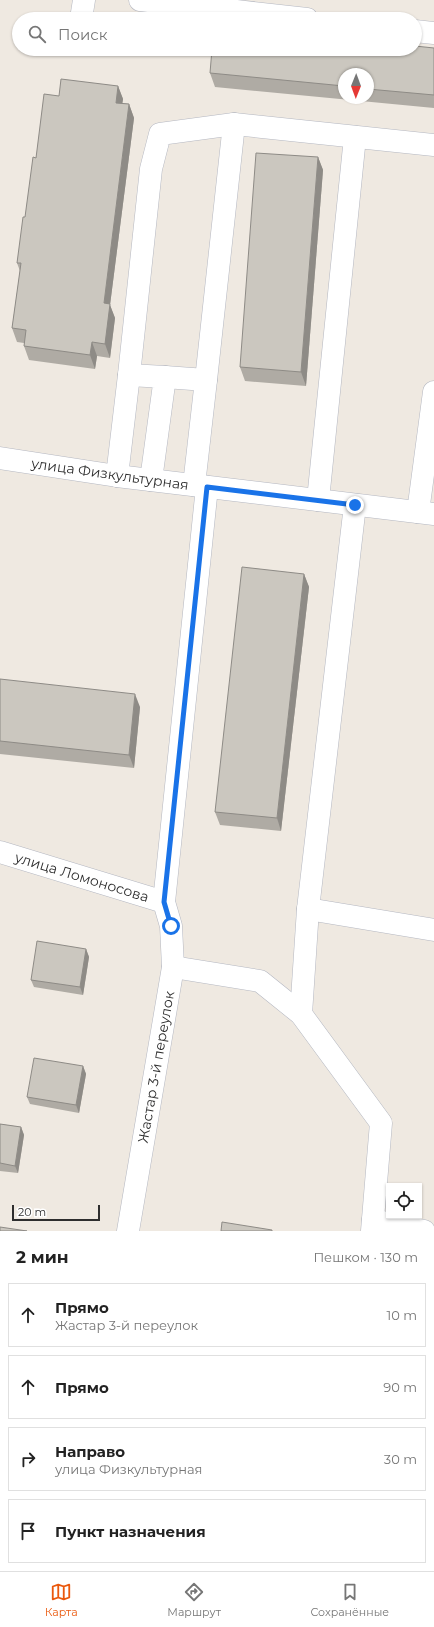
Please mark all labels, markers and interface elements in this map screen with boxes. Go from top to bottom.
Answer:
search box [12,12,422,56]
icon: search [26,23,48,45]
text: Поиск [58,25,107,44]
north arrow [338,68,374,104]
street label: улица Физкультурная [29,454,190,494]
route end [346,496,364,514]
street label: улица Ломоносова [12,848,151,906]
route start [162,917,180,935]
street label: Жастар 3-й переулок [134,990,178,1144]
map controls [386,1183,422,1219]
button: locate [386,1183,422,1219]
scale bar [12,1203,100,1222]
text: 20 m [18,1205,46,1219]
text: 2 мин [16,1247,69,1267]
text: Пешком · 130 m [313,1249,418,1265]
text: Прямо [55,1298,109,1317]
icon: ahead [17,1304,39,1326]
text: 10 m [387,1307,417,1323]
text: Жастар 3-й переулок [55,1317,198,1333]
icon: ahead [17,1376,39,1398]
text: Прямо [55,1378,109,1397]
text: 90 m [383,1379,417,1395]
text: Направо [55,1442,125,1461]
icon: right [17,1448,39,1470]
text: 30 m [384,1451,417,1467]
text: улица Физкультурная [55,1461,202,1477]
icon: arrive [17,1520,39,1542]
text: Пункт назначения [55,1522,206,1541]
tab: Карта [45,1581,78,1619]
tab: Маршрут [167,1581,221,1619]
tab: Сохранённые [310,1581,389,1619]

